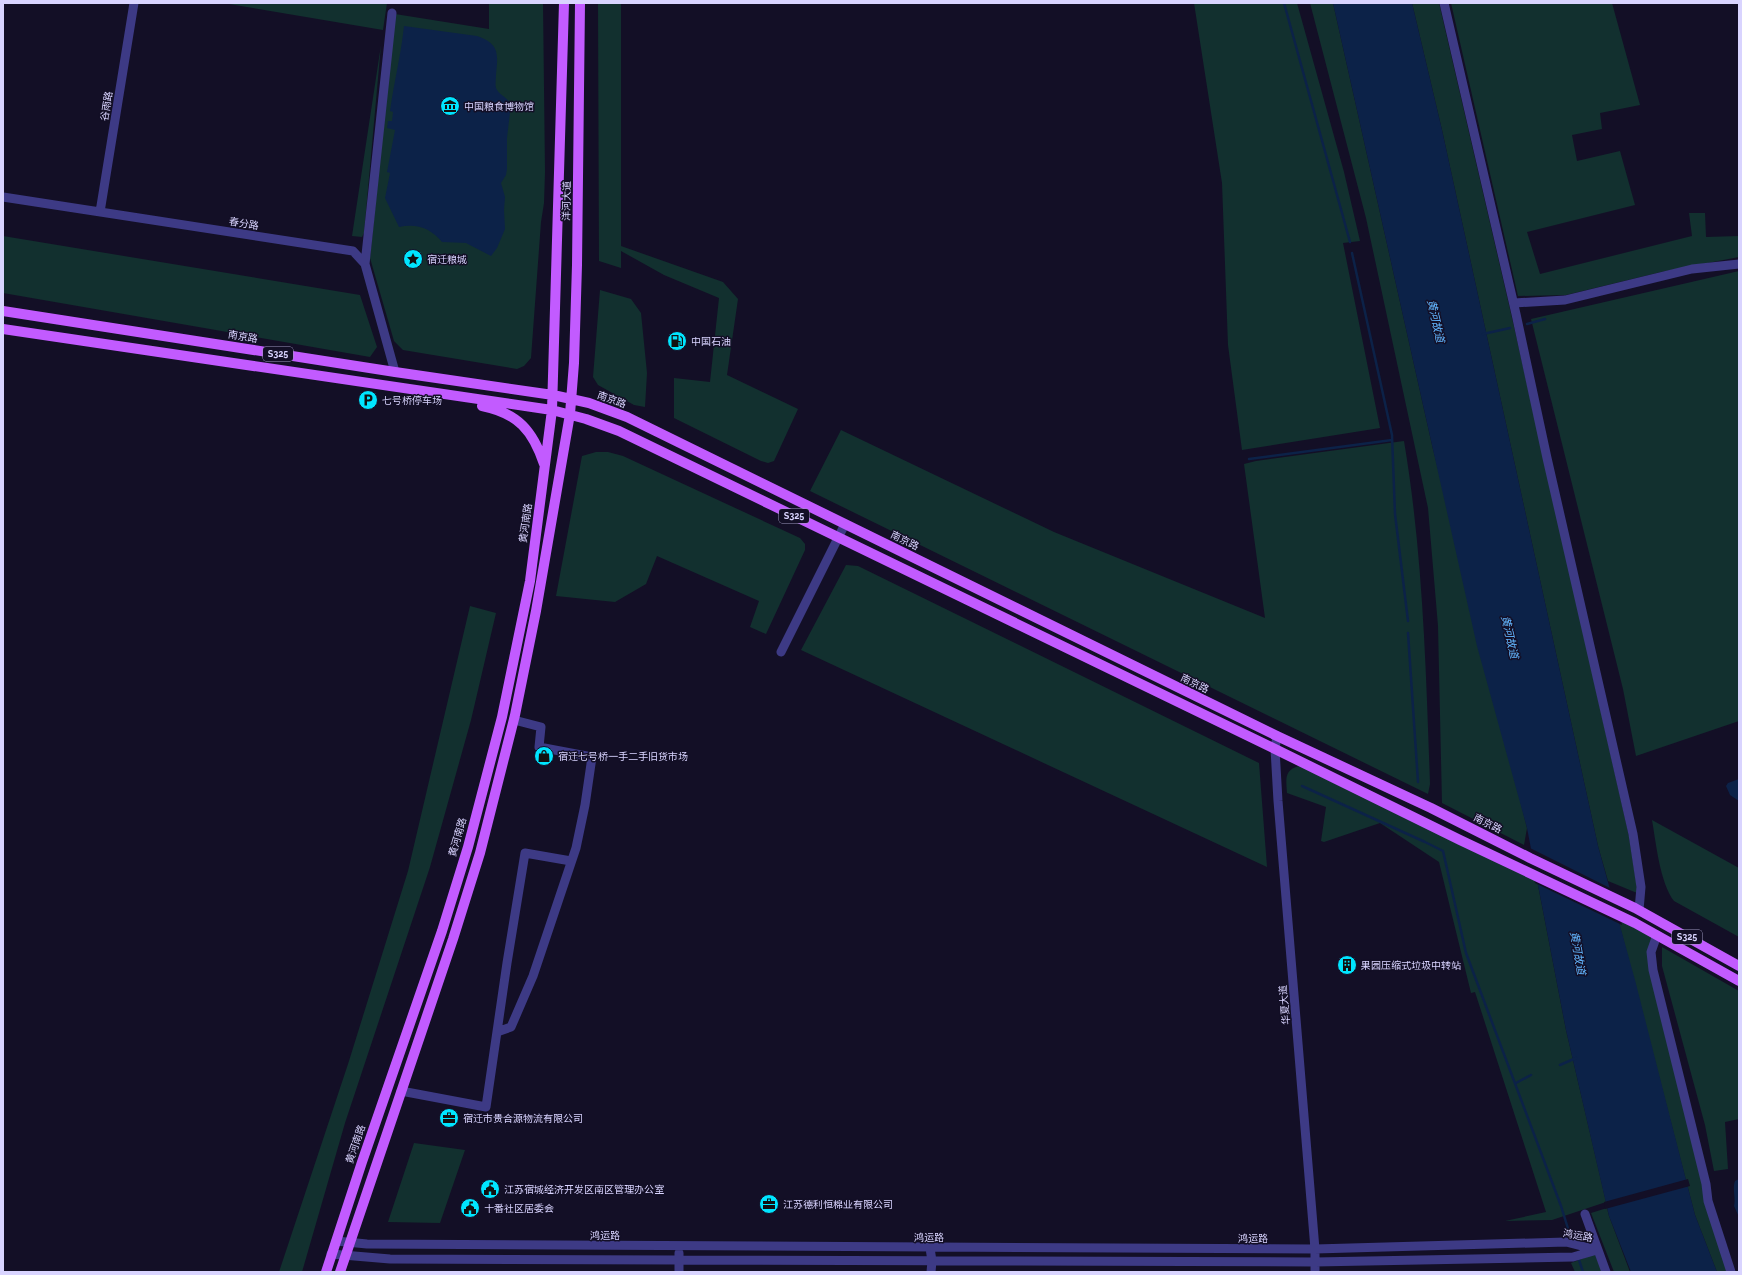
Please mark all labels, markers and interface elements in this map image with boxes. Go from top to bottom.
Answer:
street label: 谷雨路 [99,90,114,122]
museum icon: 中国粮食博物馆 [439,95,461,117]
place label: 中国粮食博物馆 [464,101,534,112]
street label: 洋河大道 [561,181,572,221]
street label: 春分路 [228,216,260,231]
place icon: 宿迁粮城 [402,248,424,270]
place label: 宿迁粮城 [427,254,467,265]
water label: 黄河故道 [1424,298,1447,346]
street label: 南京路 [227,329,259,344]
fuel station icon: 中国石油 [666,330,688,352]
place label: 中国石油 [691,336,731,347]
road number: S325 [263,347,293,361]
parking icon: 七号桥停车场 [357,389,379,411]
street label: 南京路 [596,389,628,410]
place label: 七号桥停车场 [382,395,442,406]
street label: 黄河南路 [517,502,534,544]
road number: S325 [779,509,809,523]
street label: 南京路 [889,529,921,552]
water label: 黄河故道 [1498,614,1521,662]
street label: 南京路 [1179,672,1211,695]
shop icon: 宿迁七号桥一手二手旧货市场 [533,745,555,767]
place label: 宿迁七号桥一手二手旧货市场 [558,751,688,762]
street label: 南京路 [1472,812,1504,835]
street label: 黄河南路 [447,816,468,858]
water label: 黄河故道 [1567,930,1588,978]
road number: S325 [1672,930,1702,944]
building icon: 果园压缩式垃圾中转站 [1336,954,1358,976]
place label: 果园压缩式垃圾中转站 [1360,960,1461,971]
street label: 华夏大道 [1277,985,1292,1025]
office icon: 宿迁市贵合源物流有限公司 [438,1107,460,1129]
place label: 宿迁市贵合源物流有限公司 [463,1113,583,1124]
street label: 黄河南路 [344,1123,367,1165]
public building icon: 江苏宿城经济开发区南区管理办公室 [479,1178,501,1200]
place label: 江苏宿城经济开发区南区管理办公室 [504,1184,664,1195]
office icon: 江苏德利恒棉业有限公司 [758,1193,780,1215]
public building icon: 十番社区居委会 [459,1197,481,1219]
place label: 江苏德利恒棉业有限公司 [783,1199,893,1210]
place label: 十番社区居委会 [484,1203,554,1214]
street label: 鸿运路 [1562,1227,1594,1244]
street label: 鸿运路 [590,1230,620,1241]
street label: 鸿运路 [914,1232,944,1243]
street label: 鸿运路 [1238,1233,1268,1244]

